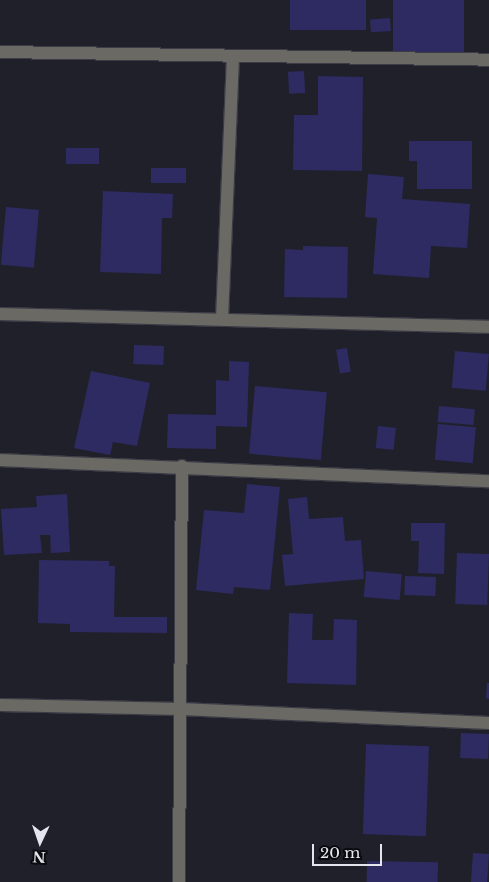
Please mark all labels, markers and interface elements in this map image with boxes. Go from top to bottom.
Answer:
north arrow [15,817,65,867]
scale bar [314,834,384,866]
text: 20 m [320,843,360,862]
text: N [32,848,46,866]

